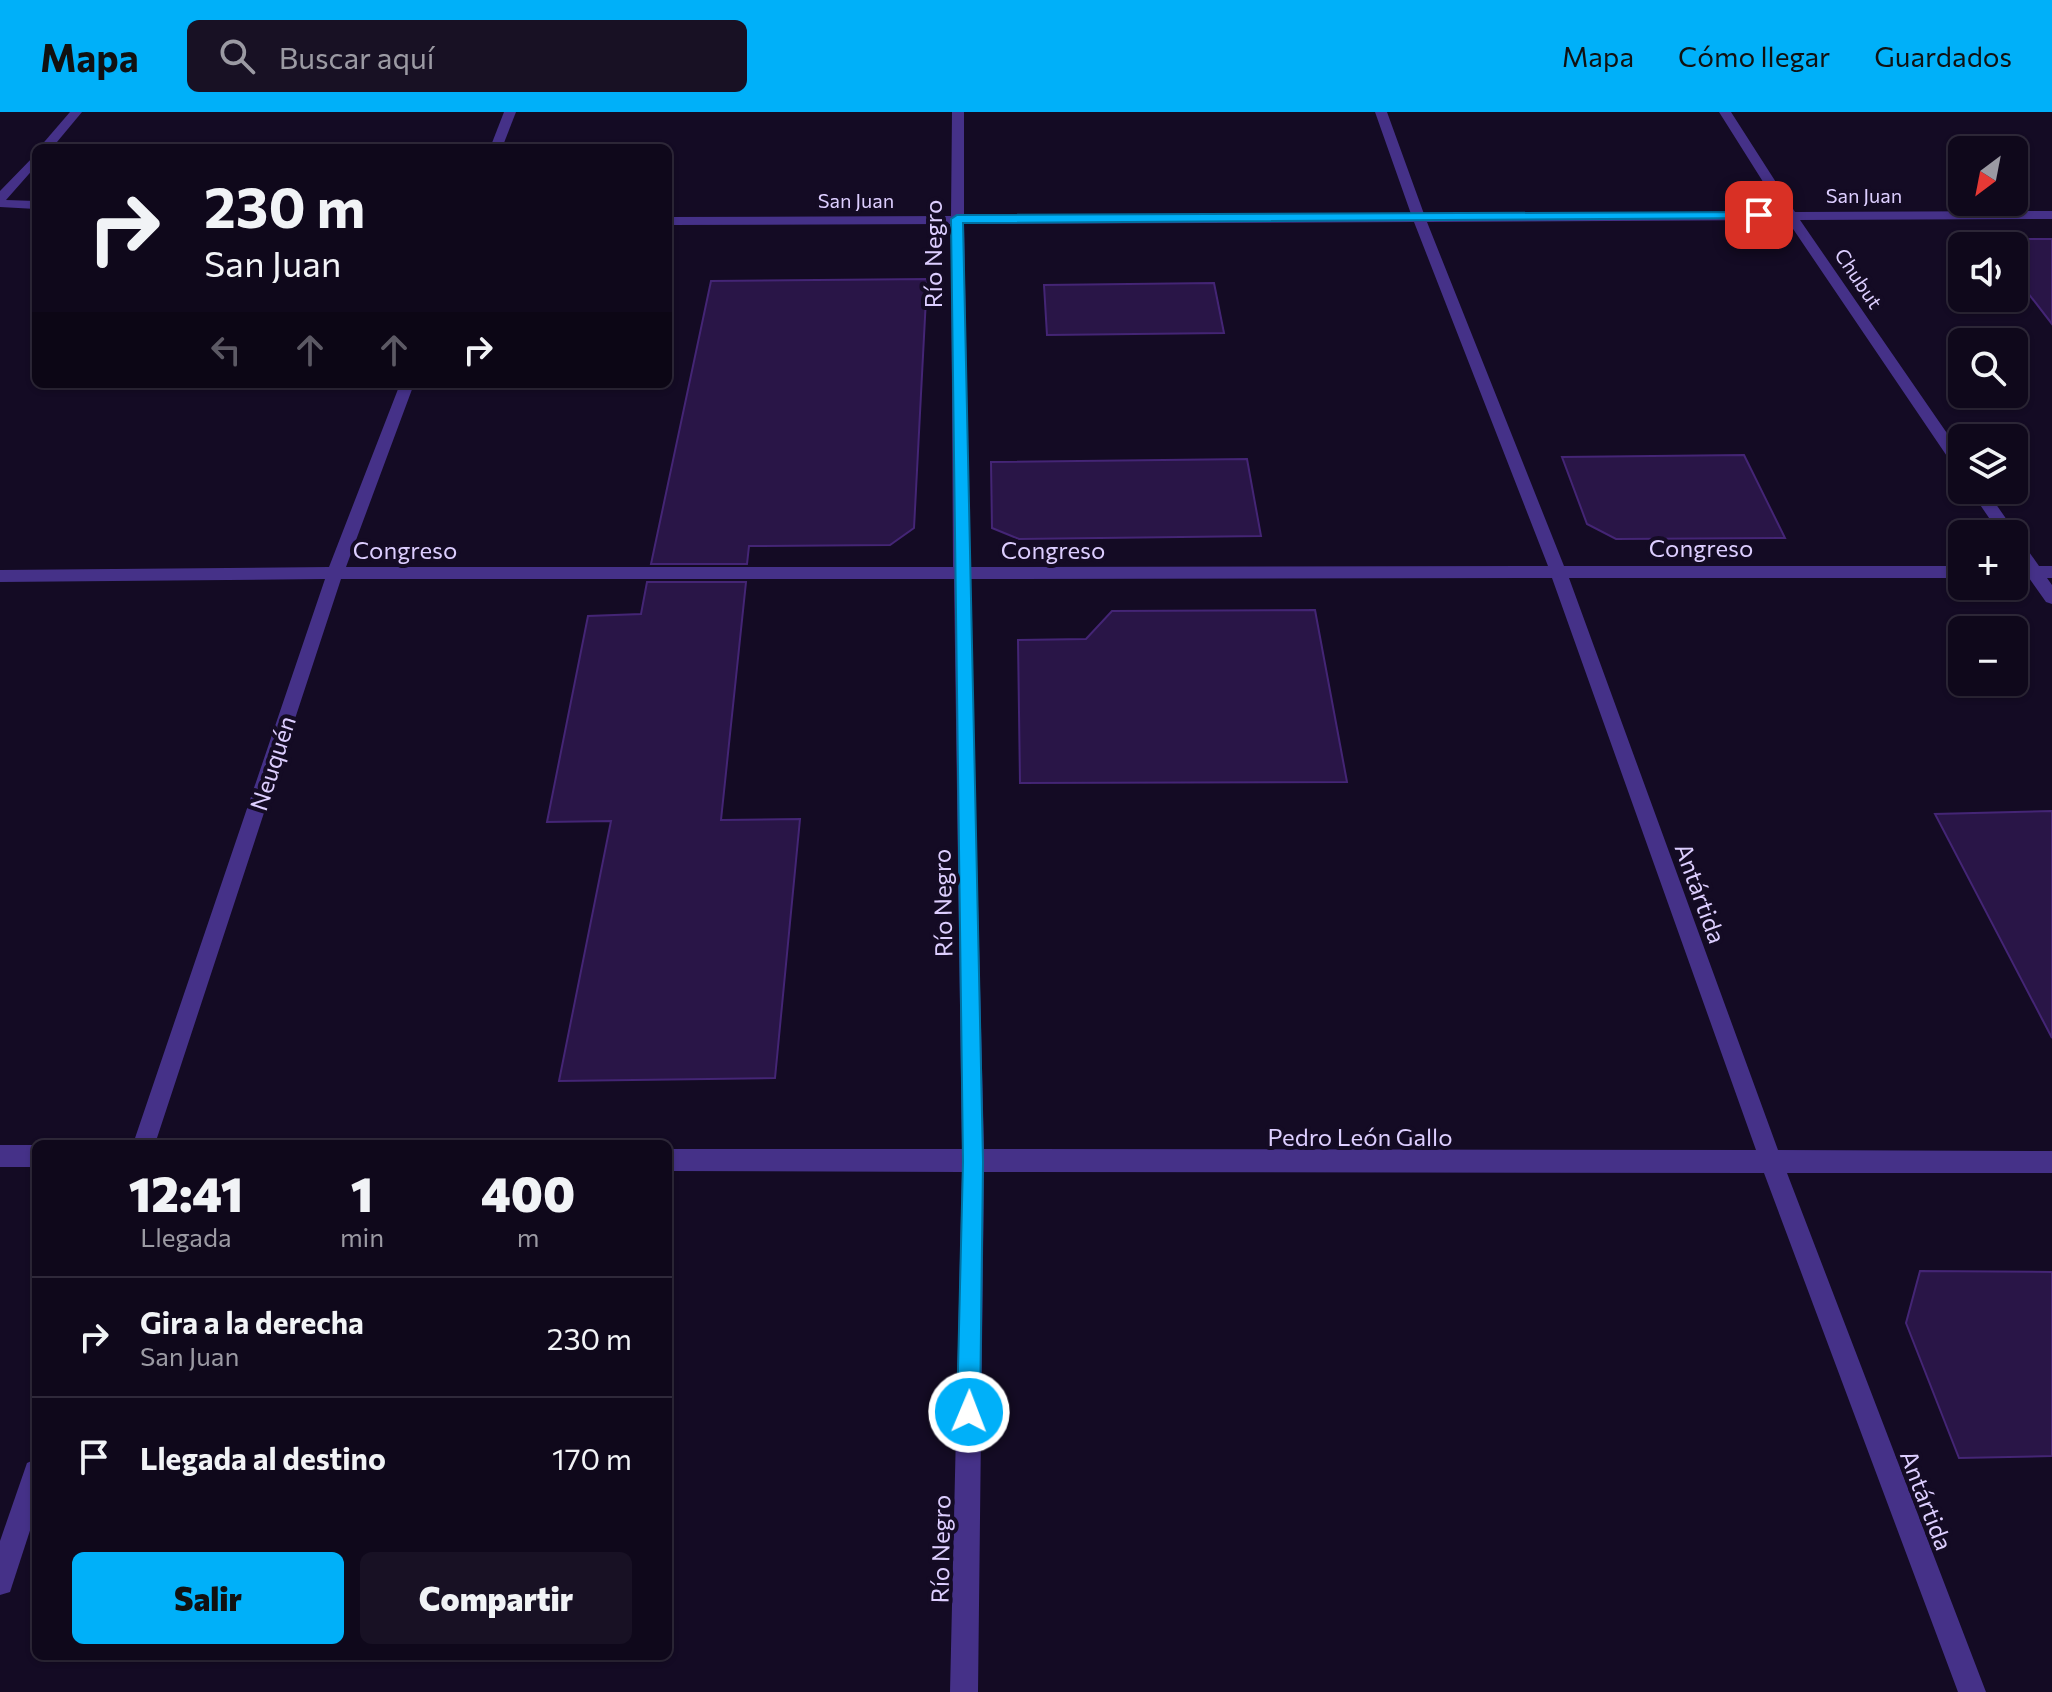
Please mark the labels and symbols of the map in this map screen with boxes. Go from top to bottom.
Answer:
north arrow [1948,136,2028,216]
pin [1725,181,1793,249]
street label: San Juan [1826,183,1902,207]
street label: San Juan [818,188,894,212]
street label: Río Negro [918,200,947,308]
street label: Chubut [1830,243,1888,313]
street label: Congreso [1649,533,1753,562]
street label: Congreso [353,535,457,564]
street label: Congreso [1001,535,1105,564]
street label: Neuquén [243,712,301,814]
street label: Antártida [1669,839,1733,947]
street label: Río Negro [927,849,957,957]
street label: Pedro León Gallo [1267,1122,1453,1151]
position arrow [927,1370,1011,1454]
street label: Antártida [1895,1446,1959,1554]
street label: Río Negro [925,1495,955,1603]

